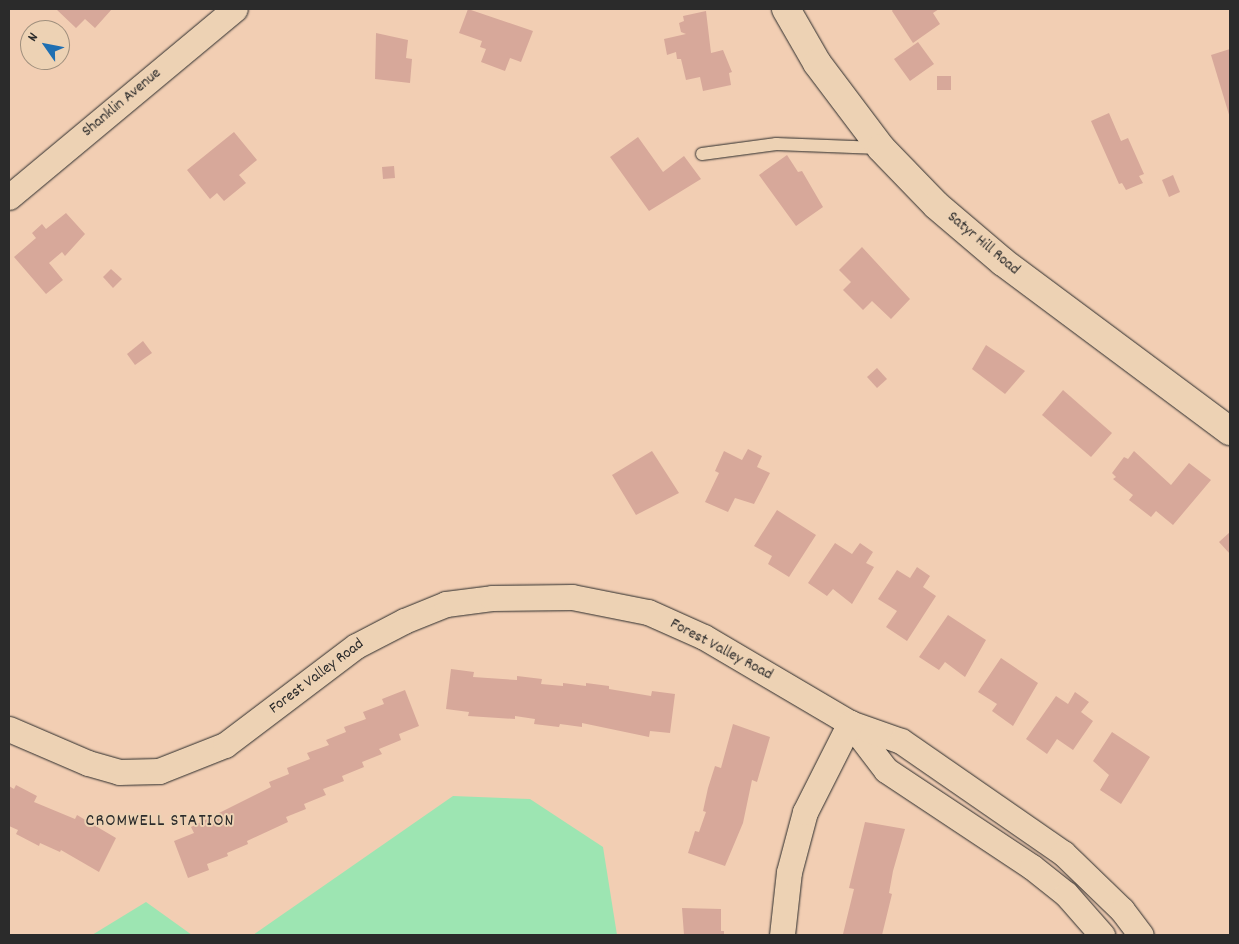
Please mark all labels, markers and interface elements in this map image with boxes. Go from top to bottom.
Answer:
north arrow [20,20,70,70]
text: N [23,29,44,46]
street label: Shanklin Avenue [79,64,165,142]
street label: Satyr Hill Road [943,208,1023,280]
street label: Forest Valley Road [666,615,776,685]
street label: Forest Valley Road [266,635,368,719]
district label: CROMWELL STATION [84,811,236,833]

